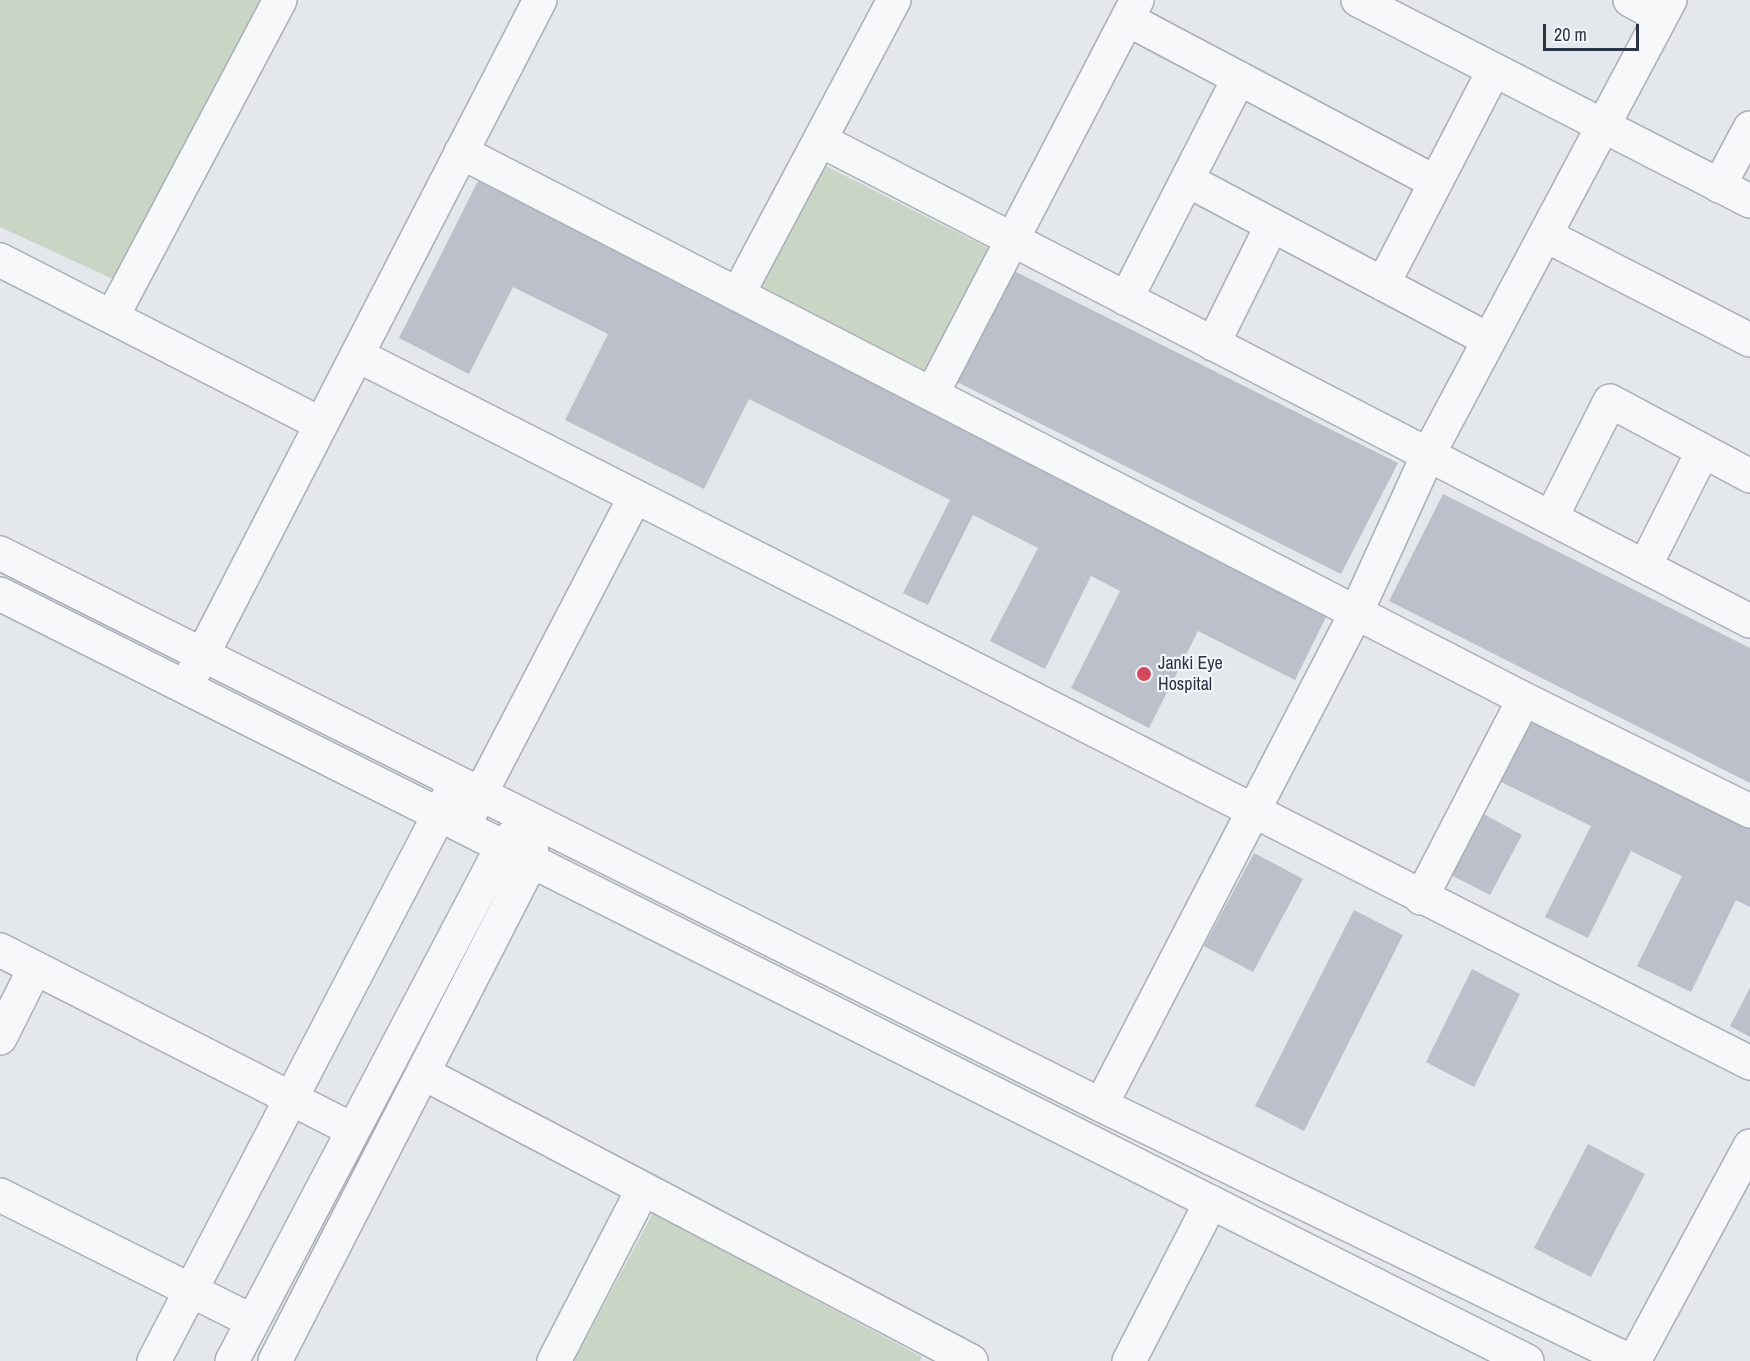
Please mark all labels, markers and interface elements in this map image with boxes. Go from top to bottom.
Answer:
scale bar [1546,12,1642,50]
text: 20 m [1554,22,1587,47]
place label: Janki Eye Hospital [1158,653,1223,696]
marker: Janki Eye Hospital [1135,665,1153,683]

